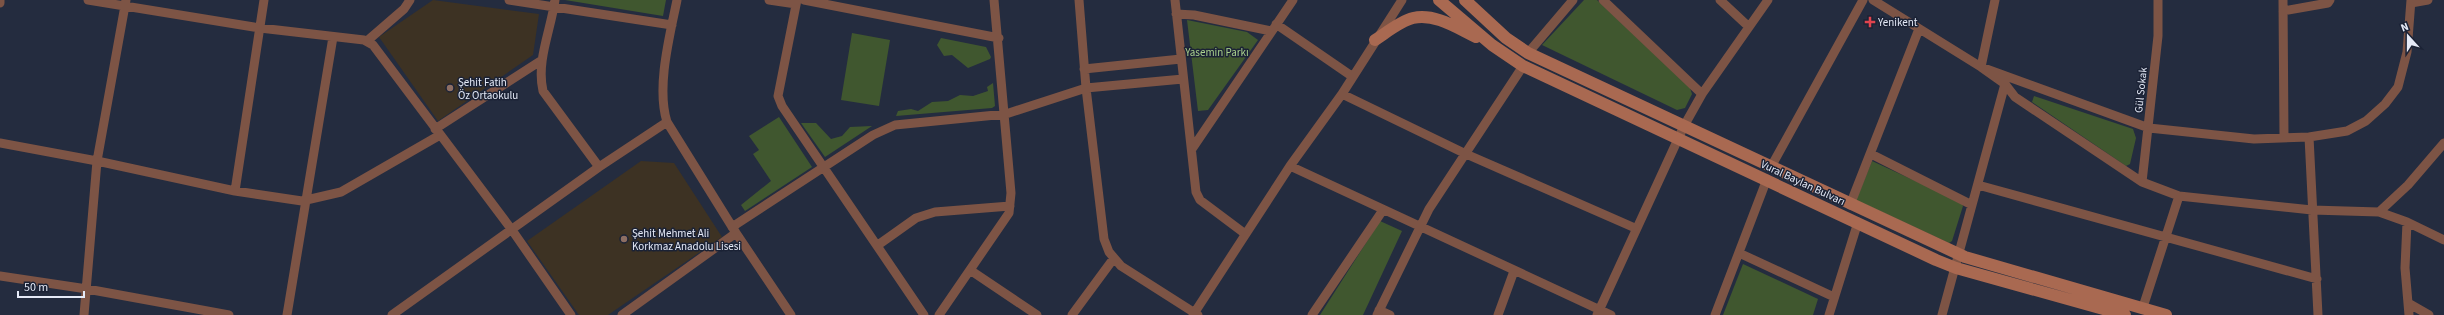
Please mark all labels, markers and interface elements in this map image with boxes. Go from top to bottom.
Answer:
place label: Yenikent [1877,15,1918,30]
north arrow [2388,16,2428,56]
marker: Yenikent [1865,17,1875,27]
text: N [2398,19,2411,35]
park label: Yasemin Parkı [1184,45,1249,60]
street label: Gül Sokak [2131,66,2151,114]
place label: Şehit Fatih Öz Ortaokulu [458,75,518,103]
marker: Şehit Fatih Öz Ortaokulu [445,83,455,93]
street label: Vural Baylan Bulvarı [1758,157,1848,209]
place label: Şehit Mehmet Ali Korkmaz Anadolu Lisesi [632,226,741,254]
marker: Şehit Mehmet Ali Korkmaz Anadolu Lisesi [619,234,629,244]
scale bar [18,273,84,299]
text: 50 m [24,279,48,296]

